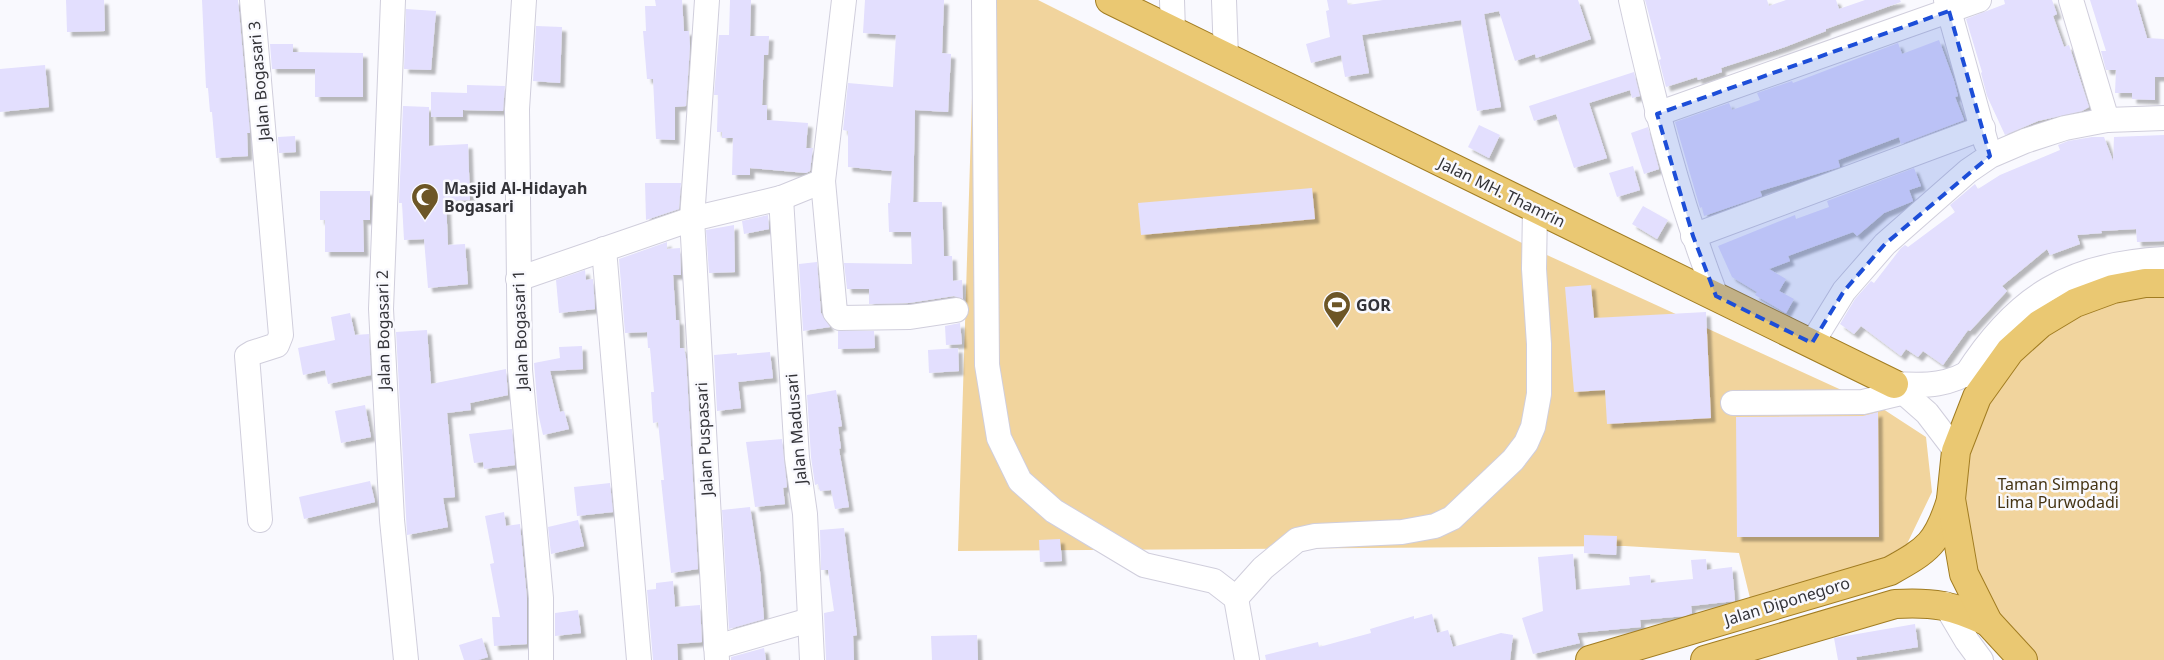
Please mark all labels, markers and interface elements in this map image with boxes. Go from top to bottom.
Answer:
street label: Jalan Bogasari 3 [243,20,275,144]
street label: Jalan MH. Thamrin [1433,151,1569,232]
place label: Masjid Al-Hidayah Bogasari [444,177,587,217]
mosque icon: Masjid Al-Hidayah Bogasari [410,182,440,221]
street label: Jalan Bogasari 2 [371,270,395,392]
street label: Jalan Bogasari 1 [507,270,533,392]
sports icon: GOR [1322,290,1352,329]
place label: GOR [1356,294,1391,316]
street label: Jalan Madusari [780,373,812,487]
street label: Jalan Puspasari [690,382,718,498]
park label: Taman Simpang Lima Purwodadi [1997,473,2119,513]
street label: Jalan Diponegoro [1720,571,1852,631]

